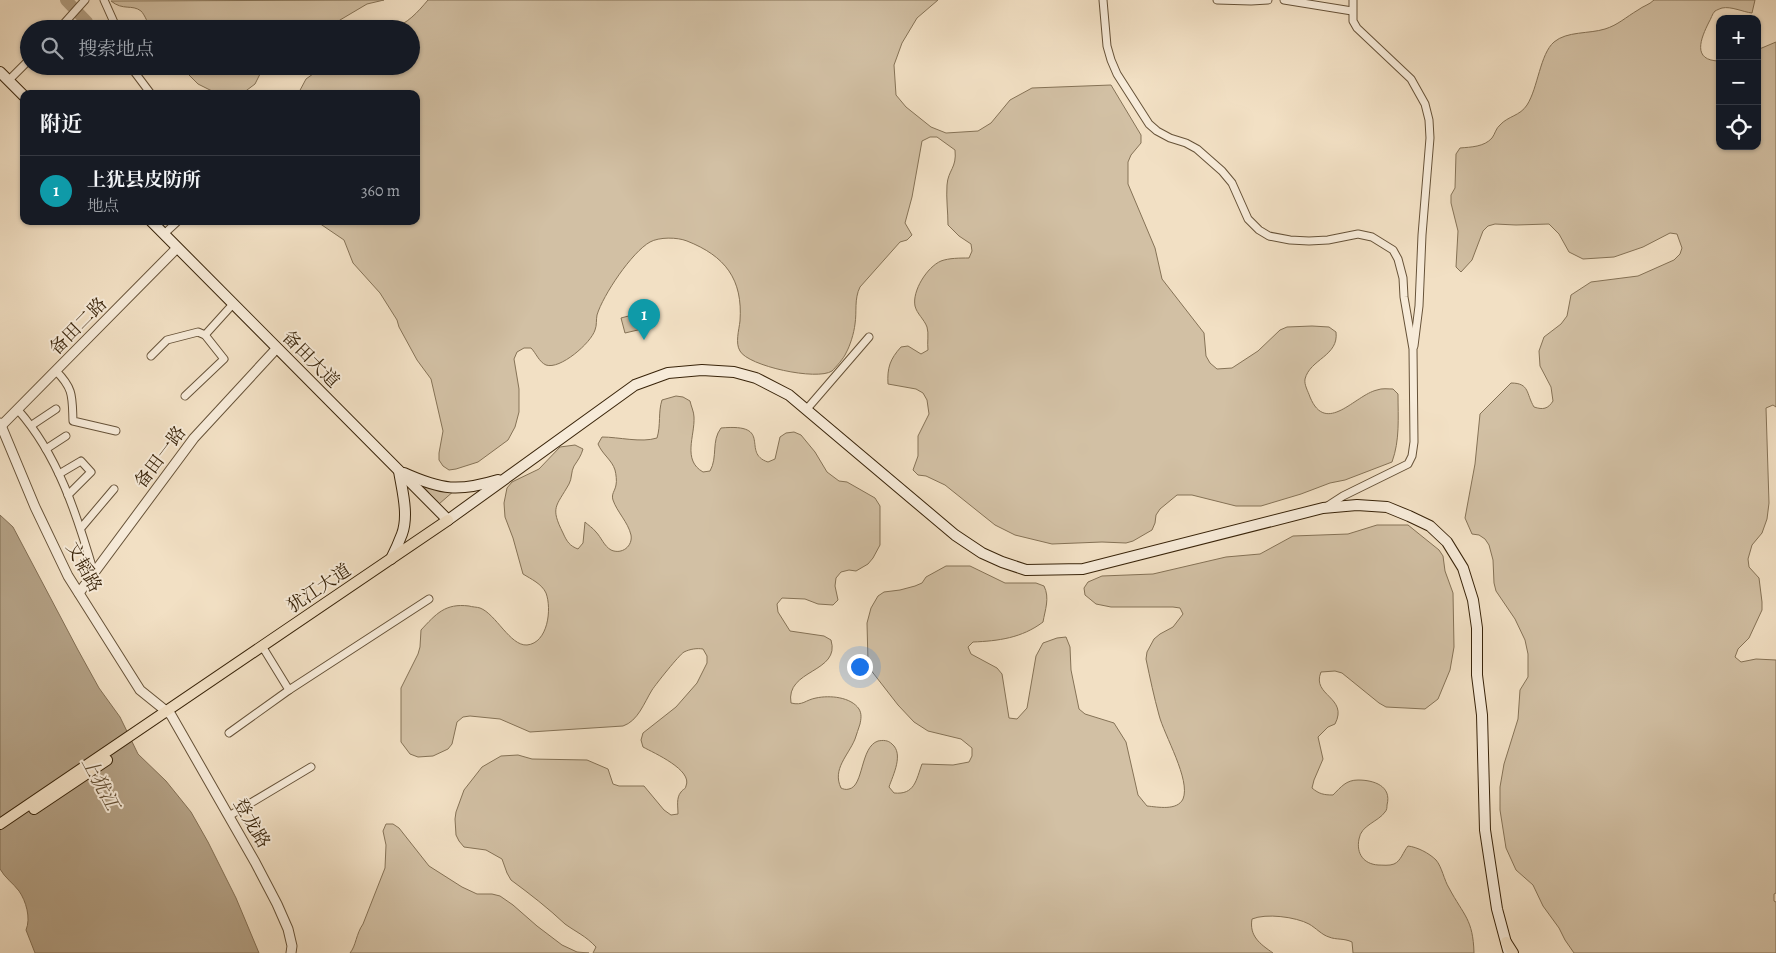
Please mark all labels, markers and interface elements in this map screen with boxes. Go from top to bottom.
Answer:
map controls [1716,15,1761,150]
button: + [1716,15,1761,60]
search box [20,20,420,75]
icon: search [38,34,66,62]
text: 搜索地点 [78,36,154,62]
button: − [1716,60,1761,105]
button: locate [1716,105,1761,150]
text: 附近 [40,110,82,138]
text: 上犹县皮防所 [87,167,201,193]
text: 1 [53,180,59,202]
text: 360 m [361,180,400,202]
text: 地点 [87,195,119,217]
street label: 备田二路 [44,292,112,360]
pin: 1 [628,299,660,340]
street label: 备田大道 [277,325,345,393]
street label: 备田一路 [129,421,191,493]
street label: 文韬路 [60,538,108,596]
street label: 犹江大道 [282,558,356,618]
your location [847,654,873,680]
water label: 上犹江 [75,752,126,817]
street label: 登龙路 [228,794,276,852]

